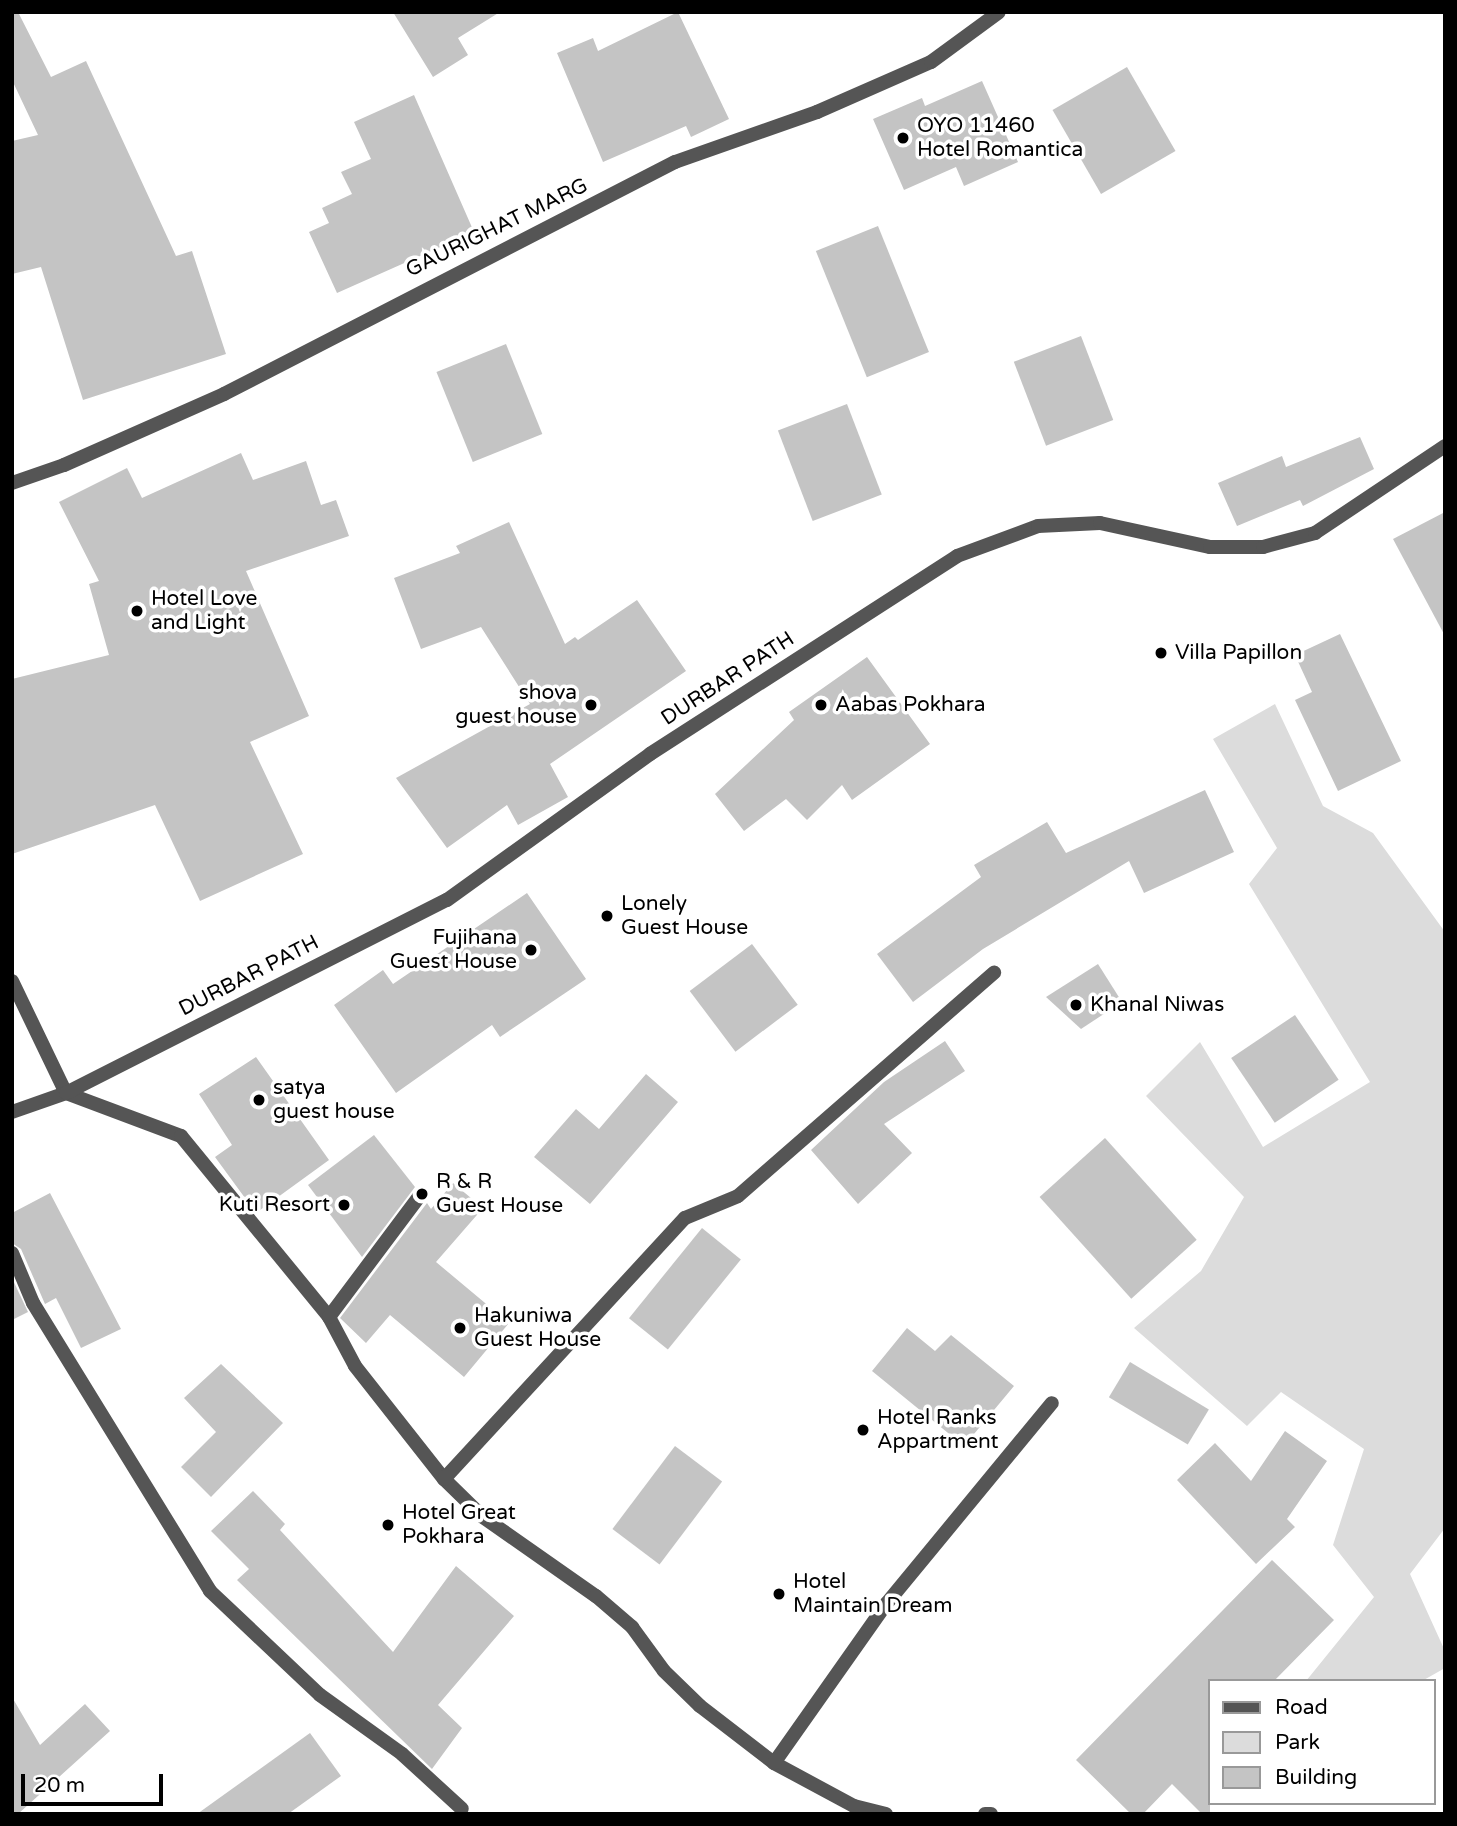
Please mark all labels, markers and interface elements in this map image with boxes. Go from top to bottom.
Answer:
place label: OYO 11460 Hotel Romantica [917,113,1083,163]
marker: OYO 11460 Hotel Romantica [895,130,911,146]
street label: GAURIGHAT MARG [402,173,592,283]
place label: Hotel Love and Light [151,586,257,636]
marker: Hotel Love and Light [129,603,145,619]
street label: DURBAR PATH [657,627,799,731]
place label: Villa Papillon [1175,640,1302,666]
marker: Villa Papillon [1153,645,1169,661]
place label: shova guest house [455,680,577,730]
place label: Aabas Pokhara [835,692,986,718]
marker: shova guest house [583,697,599,713]
marker: Aabas Pokhara [813,697,829,713]
place label: Lonely Guest House [621,891,748,941]
marker: Lonely Guest House [599,908,615,924]
place label: Fujihana Guest House [390,925,517,975]
street label: DURBAR PATH [175,930,323,1022]
marker: Fujihana Guest House [523,942,539,958]
place label: Khanal Niwas [1090,992,1224,1018]
marker: Khanal Niwas [1068,997,1084,1013]
place label: satya guest house [273,1075,395,1125]
marker: satya guest house [251,1092,267,1108]
place label: R & R Guest House [436,1169,563,1219]
marker: R & R Guest House [414,1186,430,1202]
place label: Kuti Resort [219,1192,330,1218]
marker: Kuti Resort [336,1197,352,1213]
place label: Hakuniwa Guest House [474,1303,601,1353]
marker: Hakuniwa Guest House [452,1320,468,1336]
place label: Hotel Ranks Appartment [877,1405,999,1455]
marker: Hotel Ranks Appartment [855,1422,871,1438]
place label: Hotel Great Pokhara [402,1500,516,1550]
marker: Hotel Great Pokhara [380,1517,396,1533]
place label: Hotel Maintain Dream [793,1569,952,1619]
marker: Hotel Maintain Dream [771,1586,787,1602]
legend [1208,1679,1436,1805]
text: Road [1275,1695,1328,1720]
text: Park [1275,1730,1320,1755]
scale bar [24,1759,166,1803]
text: Building [1275,1765,1357,1790]
text: 20 m [34,1773,85,1798]

